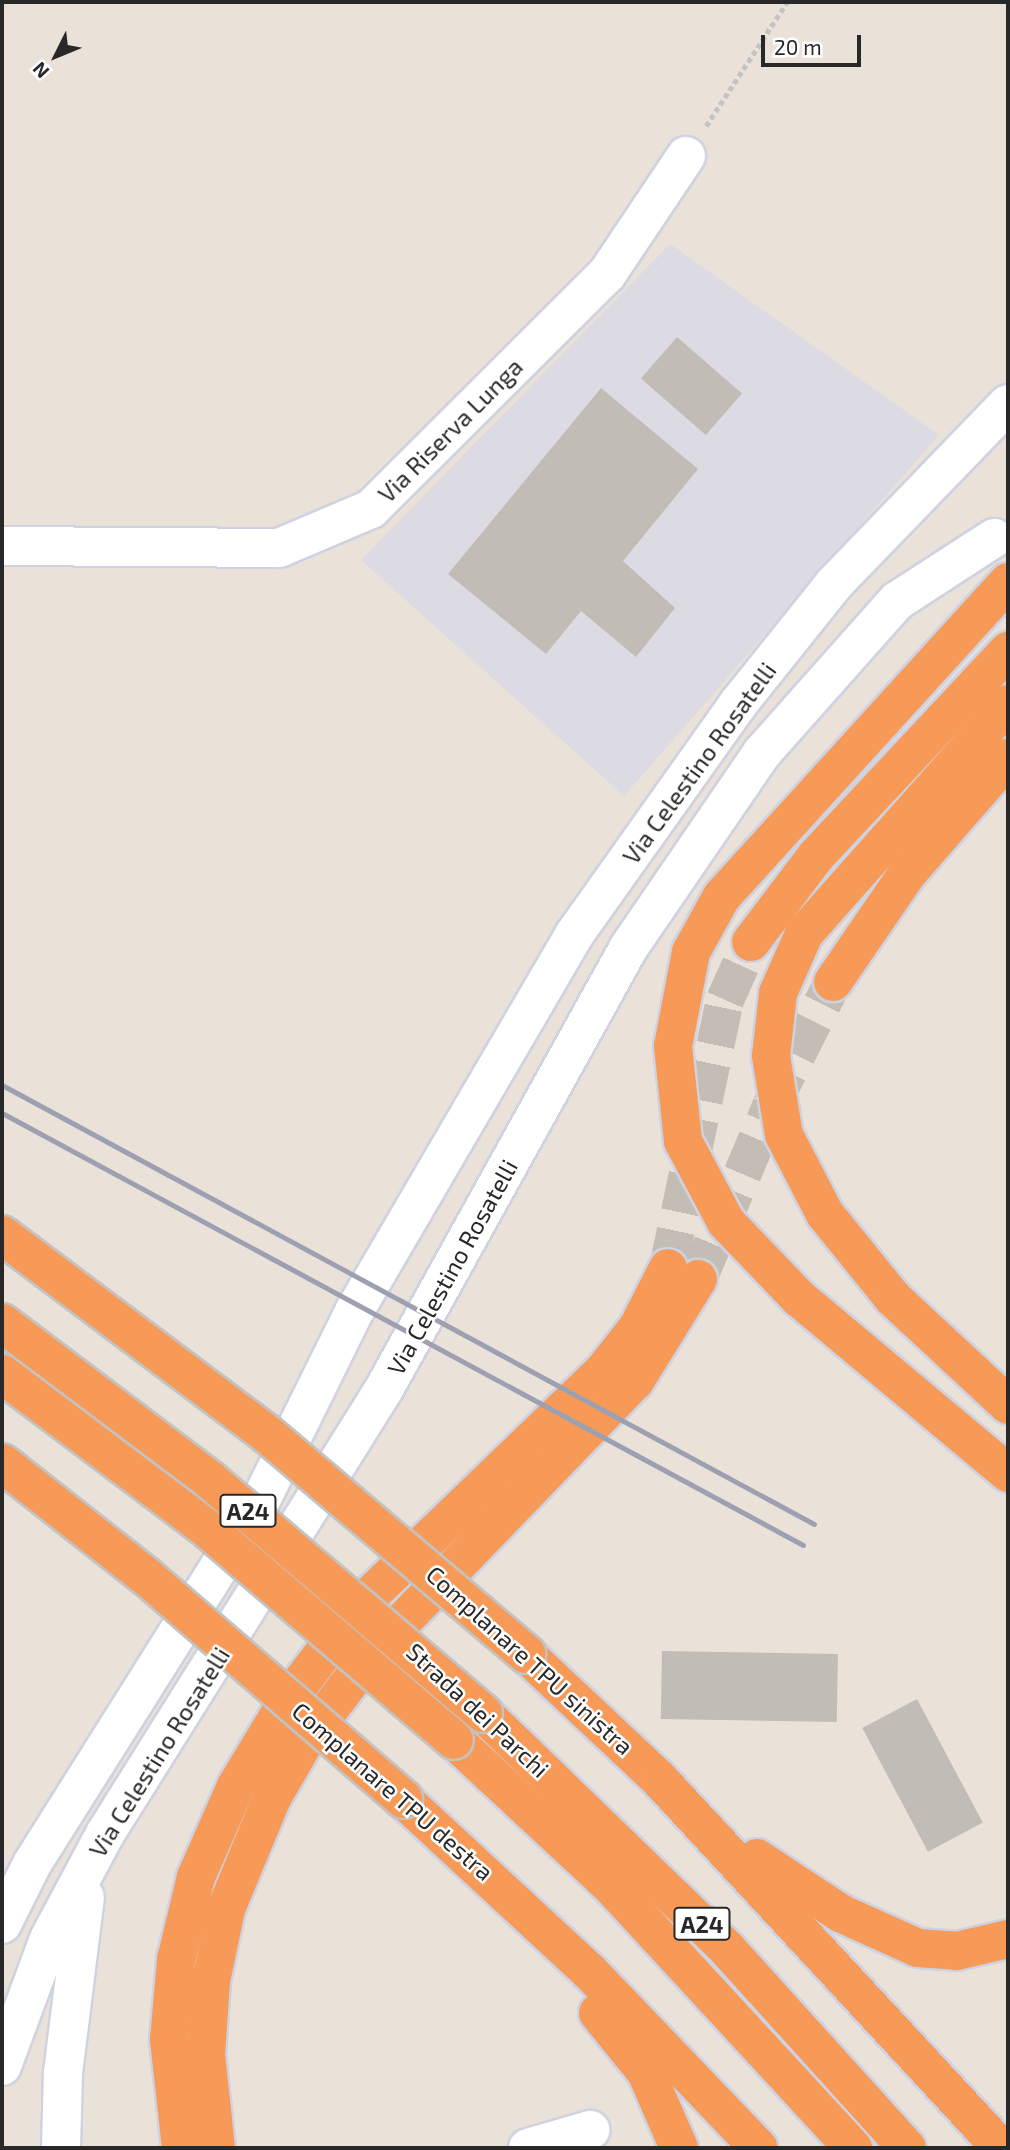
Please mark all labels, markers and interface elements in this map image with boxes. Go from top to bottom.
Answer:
north arrow [21,21,91,91]
scale bar [765,21,865,65]
text: 20 m [774,34,822,59]
text: N [27,58,53,84]
street label: Via Riserva Lunga [372,352,528,508]
street label: Via Celestino Rosatelli [616,657,782,869]
street label: Via Celestino Rosatelli [381,1154,523,1380]
road number: A24 [218,1492,278,1530]
street label: Complanare TPU sinistra [420,1559,640,1761]
street label: Strada dei Parchi [401,1637,555,1783]
street label: Via Celestino Rosatelli [83,1642,235,1862]
street label: Complanare TPU destra [286,1696,500,1886]
road number: A24 [672,1904,732,1943]

